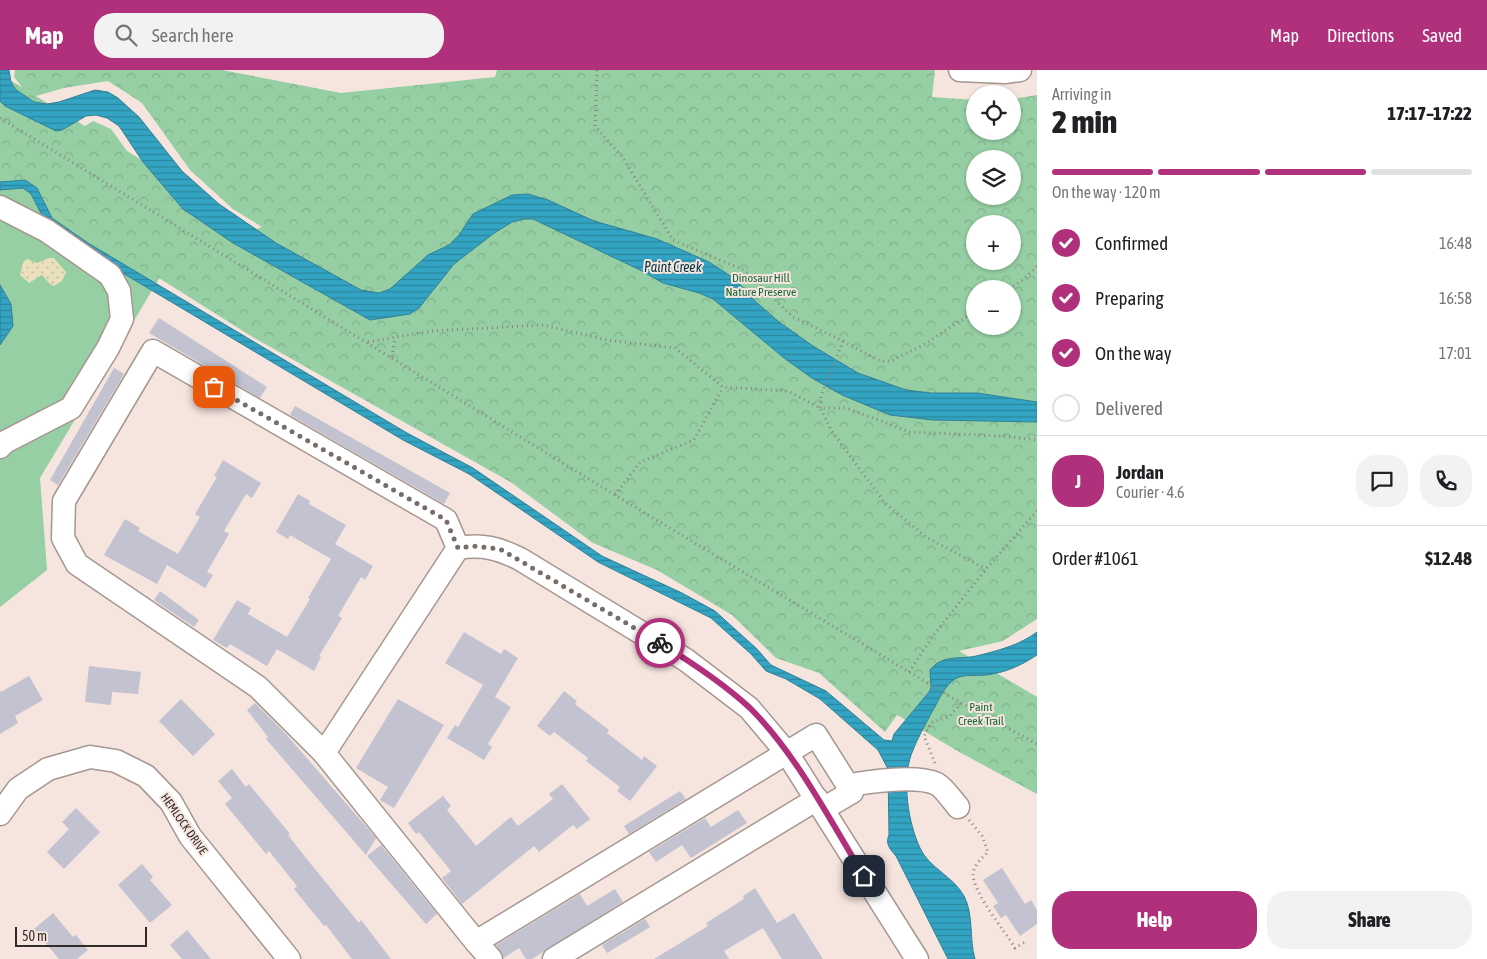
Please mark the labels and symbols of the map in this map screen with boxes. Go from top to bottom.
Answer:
water label: Paint Creek [644,259,703,275]
park label: Dinosaur Hill Nature Preserve [726,271,796,299]
pin [193,366,235,408]
courier [635,618,685,668]
park label: Paint Creek Trail [958,700,1005,728]
street label: HEMLOCK DRIVE [158,791,210,857]
pin [843,855,885,897]
scale bar [15,924,148,947]

